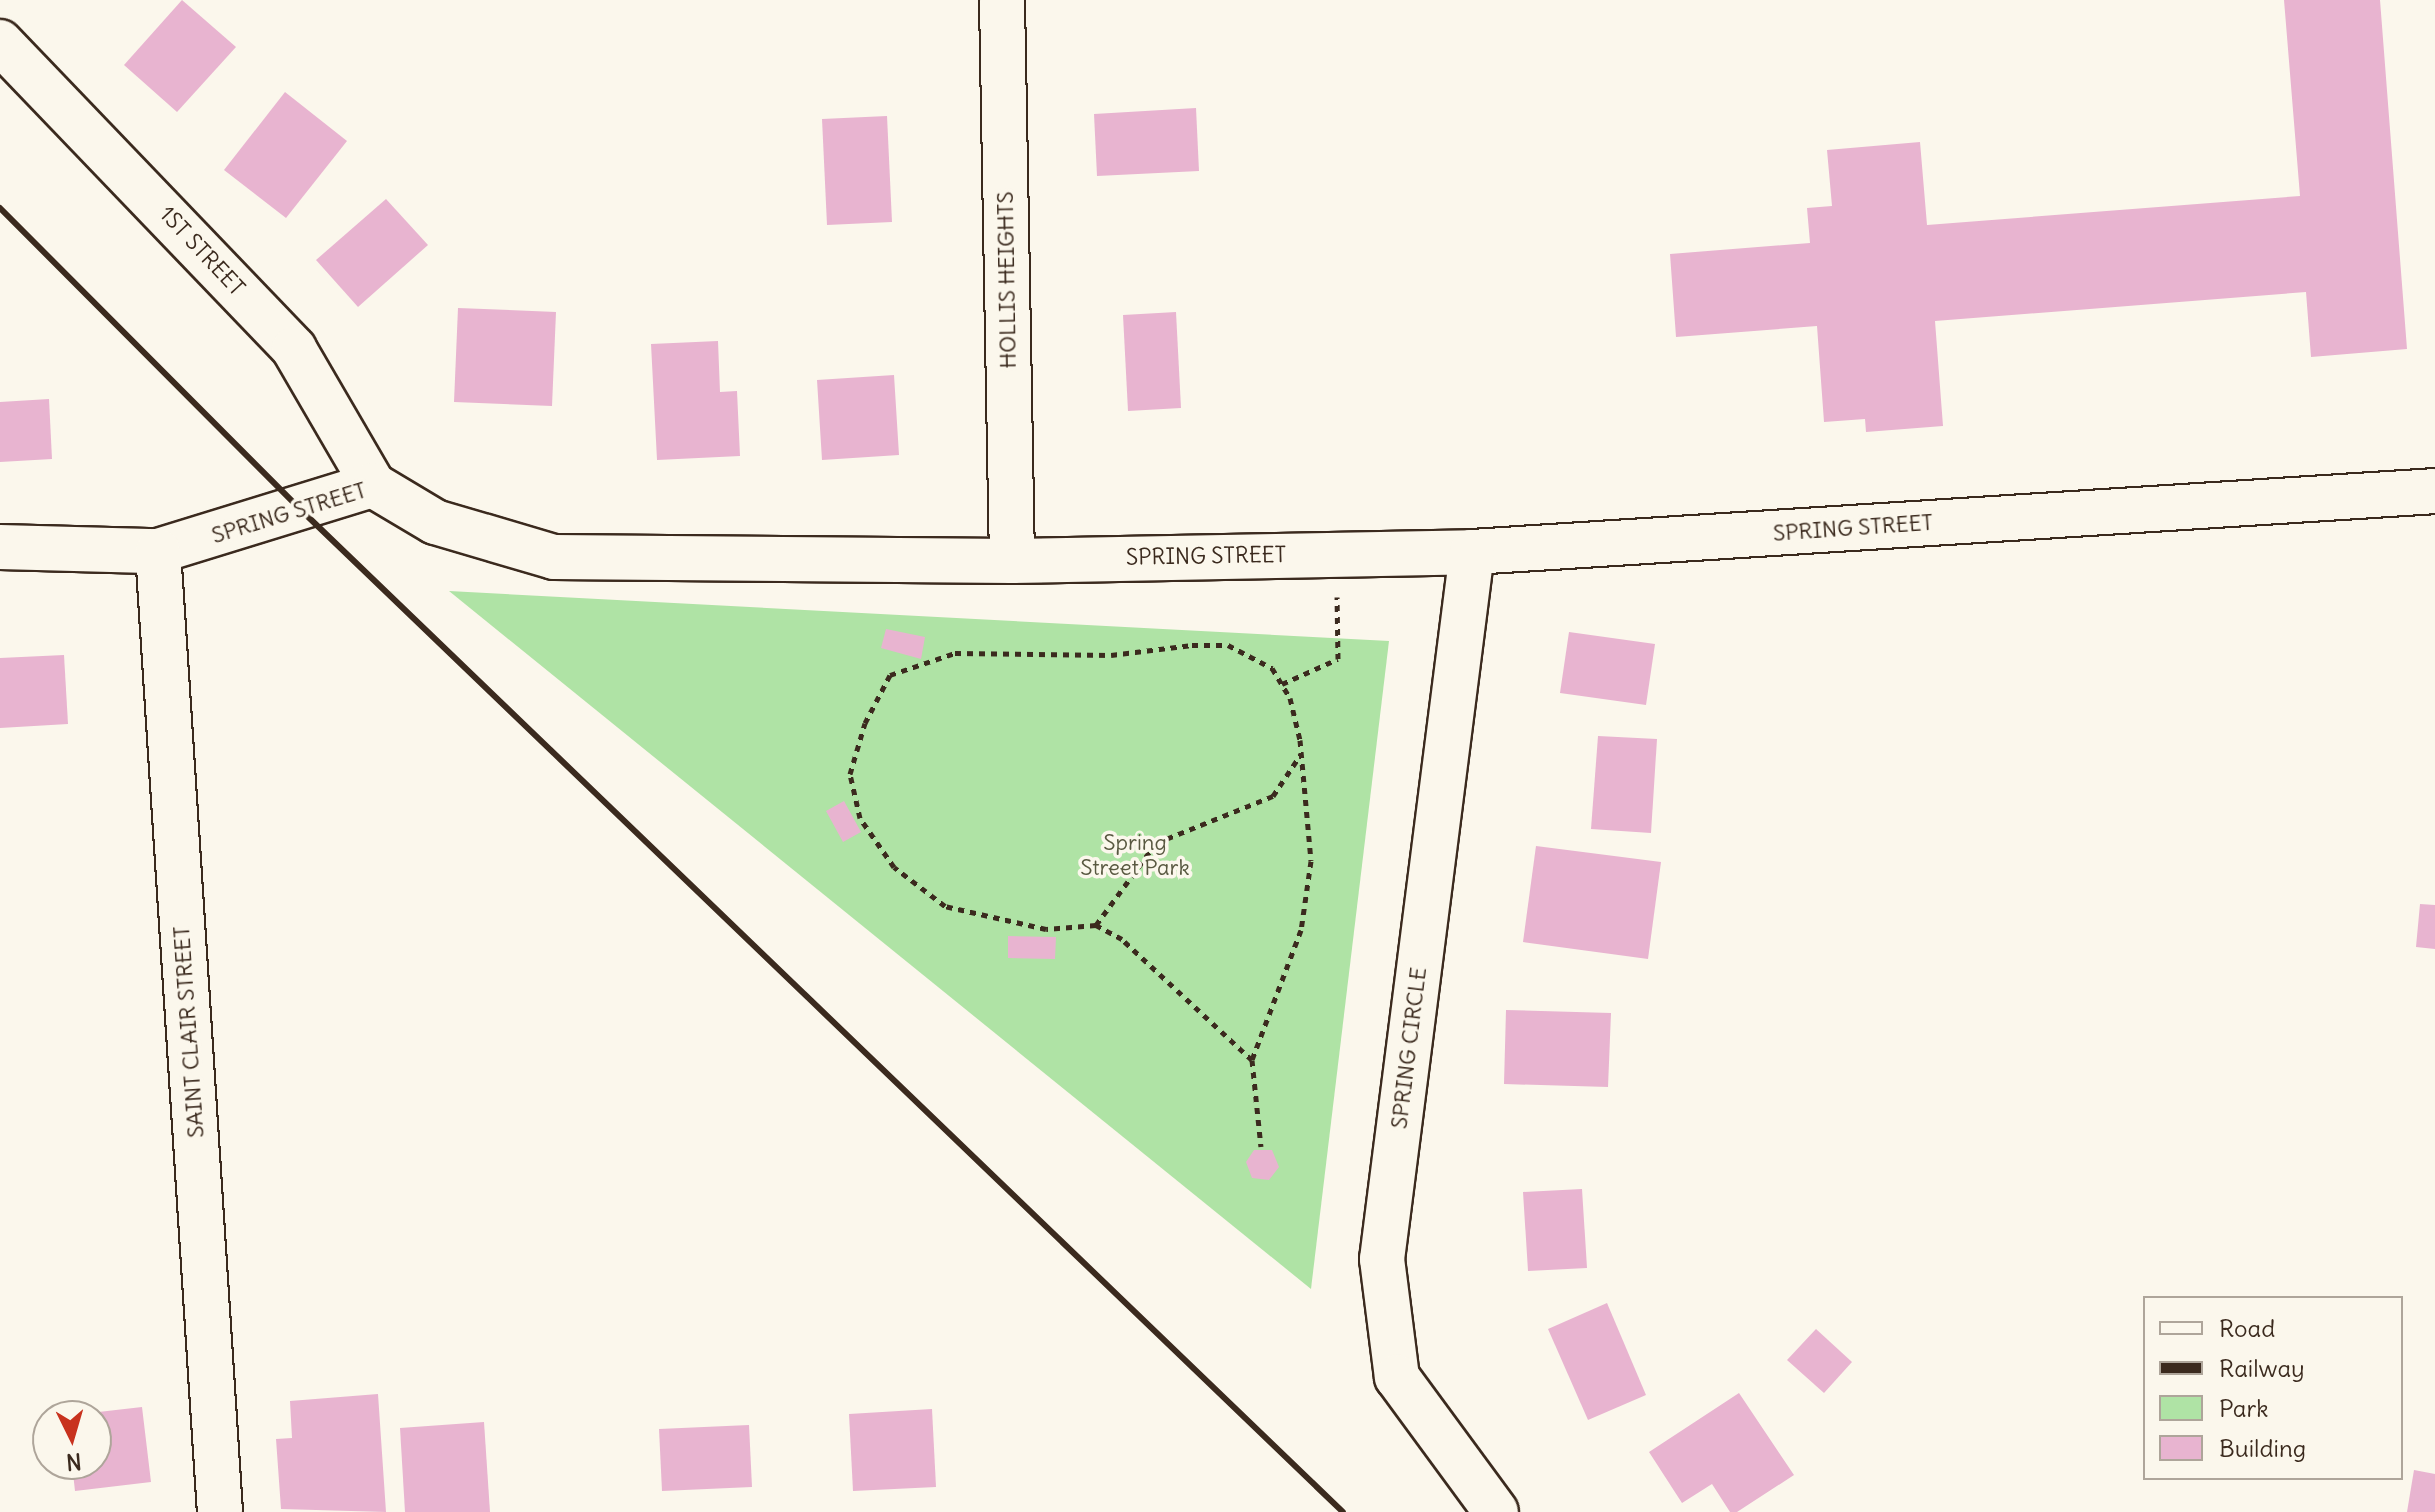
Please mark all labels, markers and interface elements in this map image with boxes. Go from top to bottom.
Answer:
street label: HOLLIS HEIGHTS [992,191,1022,369]
street label: 1ST STREET [154,201,250,301]
street label: SPRING STREET [208,477,370,549]
street label: SPRING STREET [1772,509,1934,547]
street label: SPRING STREET [1126,541,1286,571]
park label: Spring Street Park [1080,829,1190,880]
street label: SAINT CLAIR STREET [168,925,210,1139]
street label: SPRING CIRCLE [1386,966,1432,1130]
legend [2143,1296,2403,1480]
text: Road [2219,1313,2275,1343]
text: Railway [2219,1353,2305,1383]
text: Park [2219,1393,2269,1423]
north arrow [32,1400,112,1480]
text: Building [2219,1433,2306,1463]
text: N [65,1447,83,1477]

